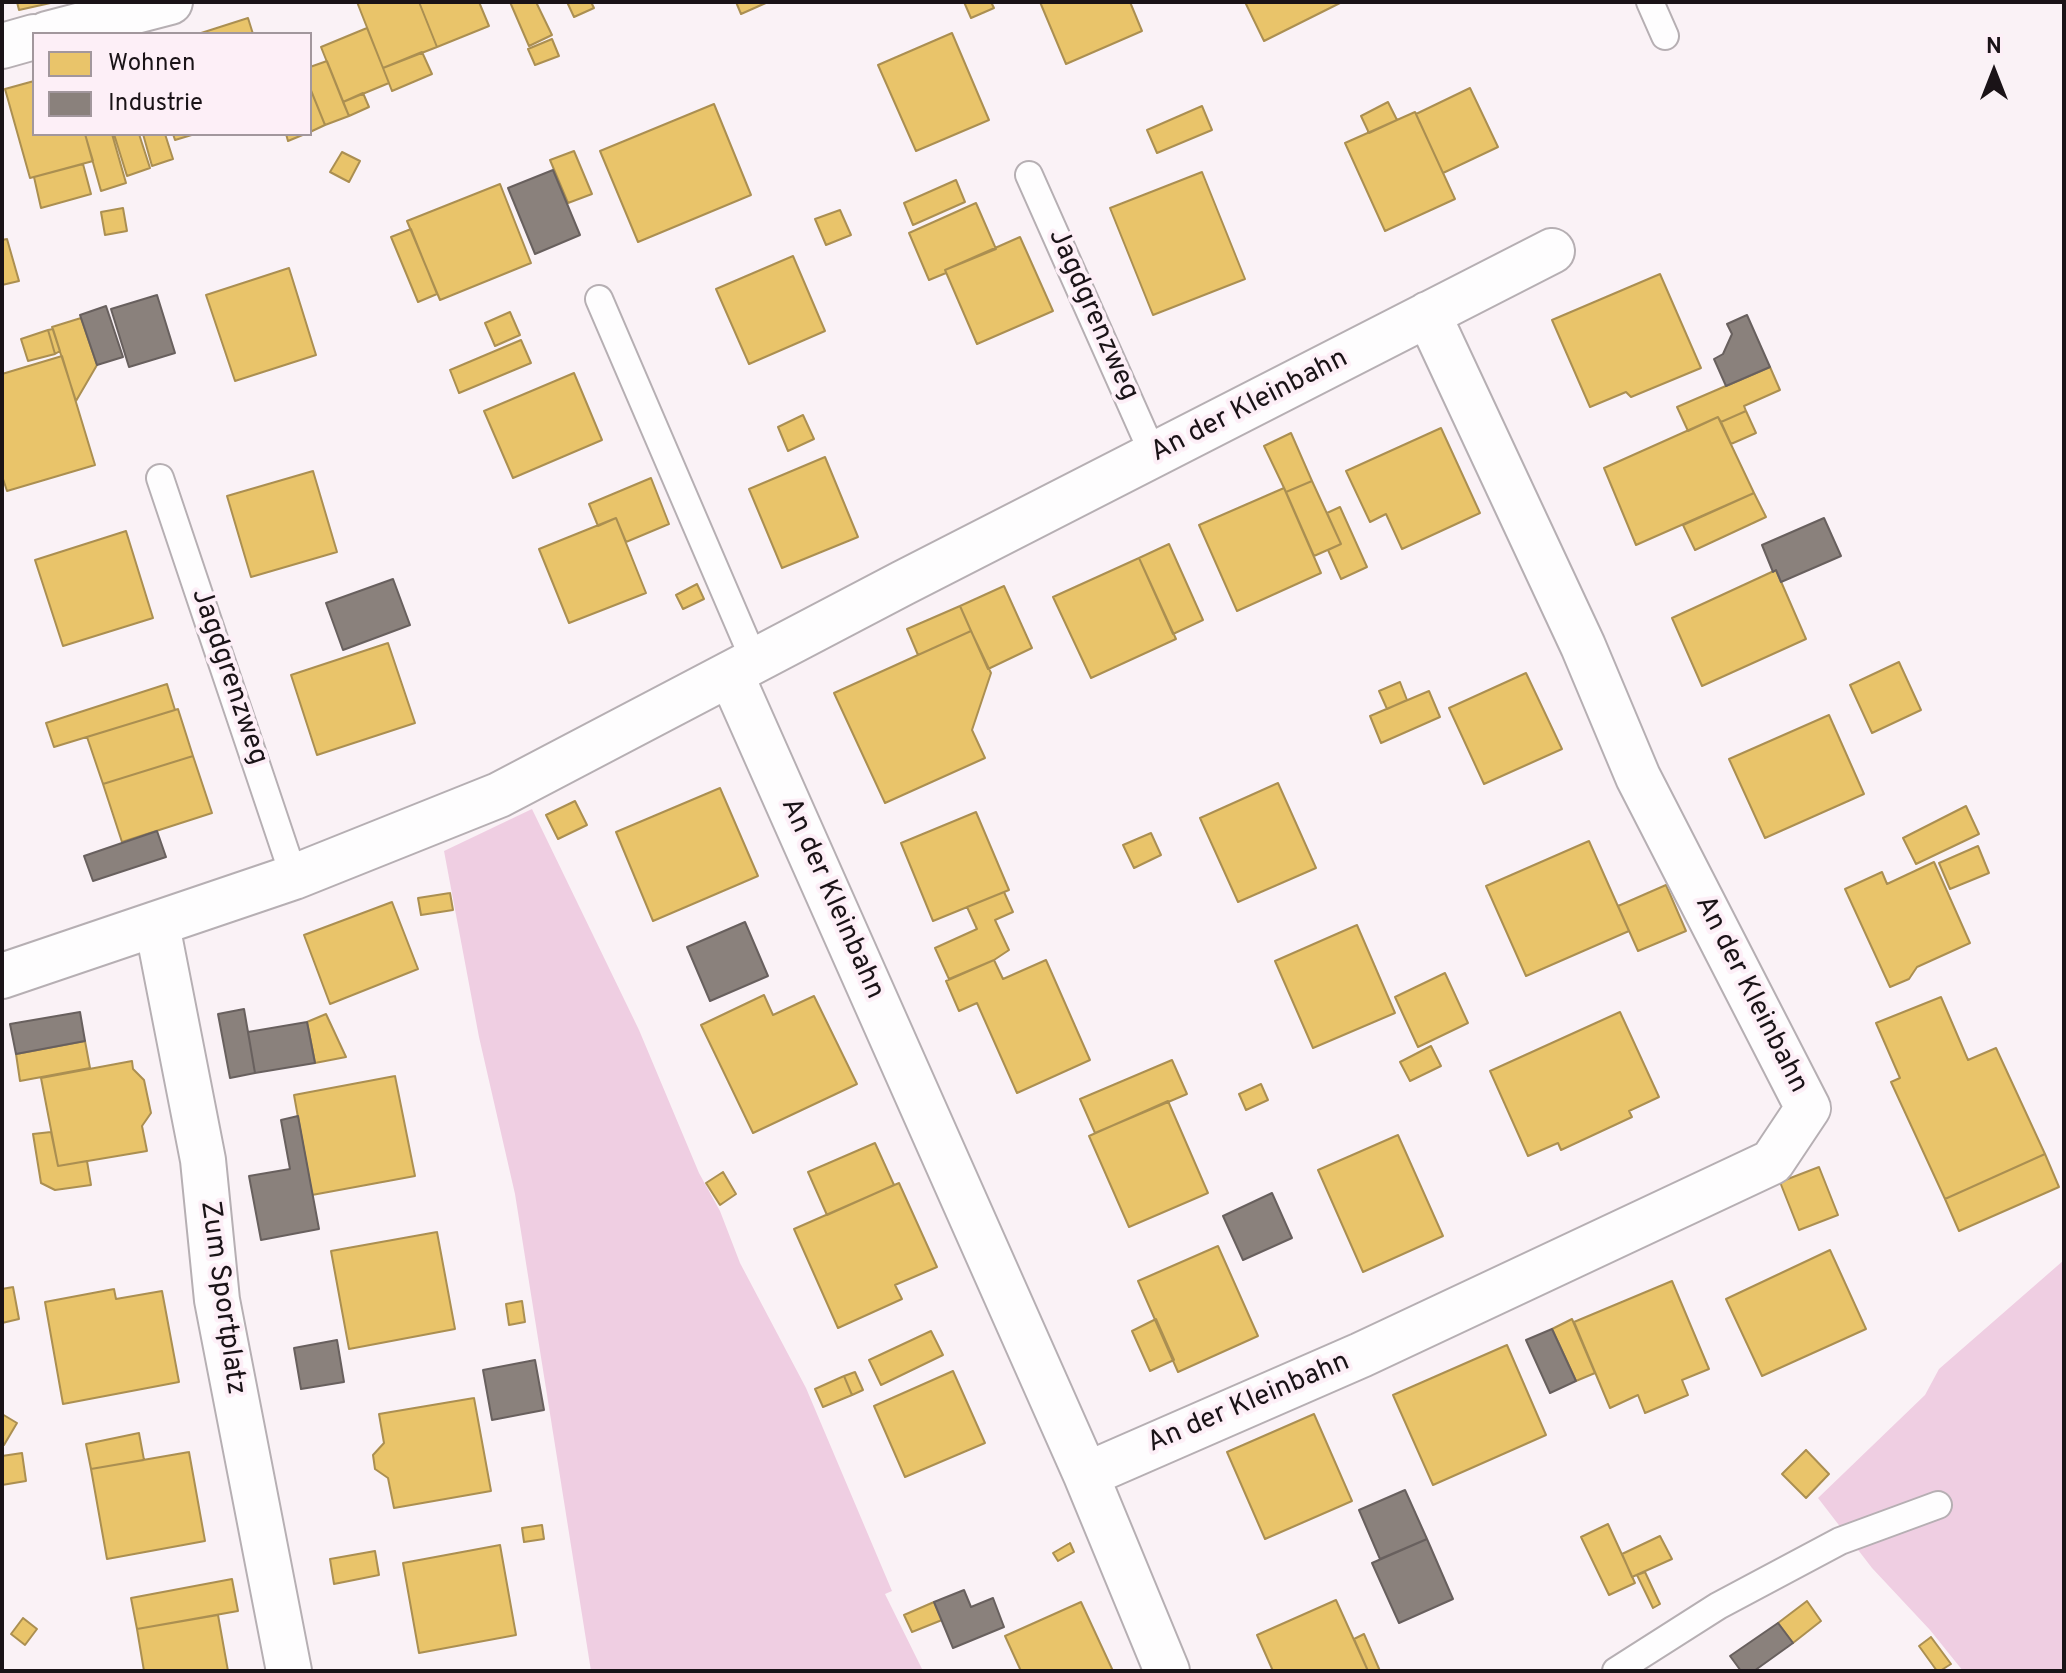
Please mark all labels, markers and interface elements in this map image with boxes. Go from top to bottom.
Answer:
legend [32,32,312,136]
north arrow [1954,32,2034,112]
text: N [1986,34,2002,61]
text: Wohnen [108,49,195,79]
text: Industrie [108,89,203,119]
street label: Jagdgrenzweg [1039,224,1145,406]
street label: An der Kleinbahn [1146,343,1354,471]
street label: Jagdgrenzweg [182,585,274,769]
street label: An der Kleinbahn [772,793,890,1005]
street label: An der Kleinbahn [1686,891,1814,1099]
street label: Zum Sportplatz [191,1199,251,1397]
street label: An der Kleinbahn [1143,1346,1355,1462]

